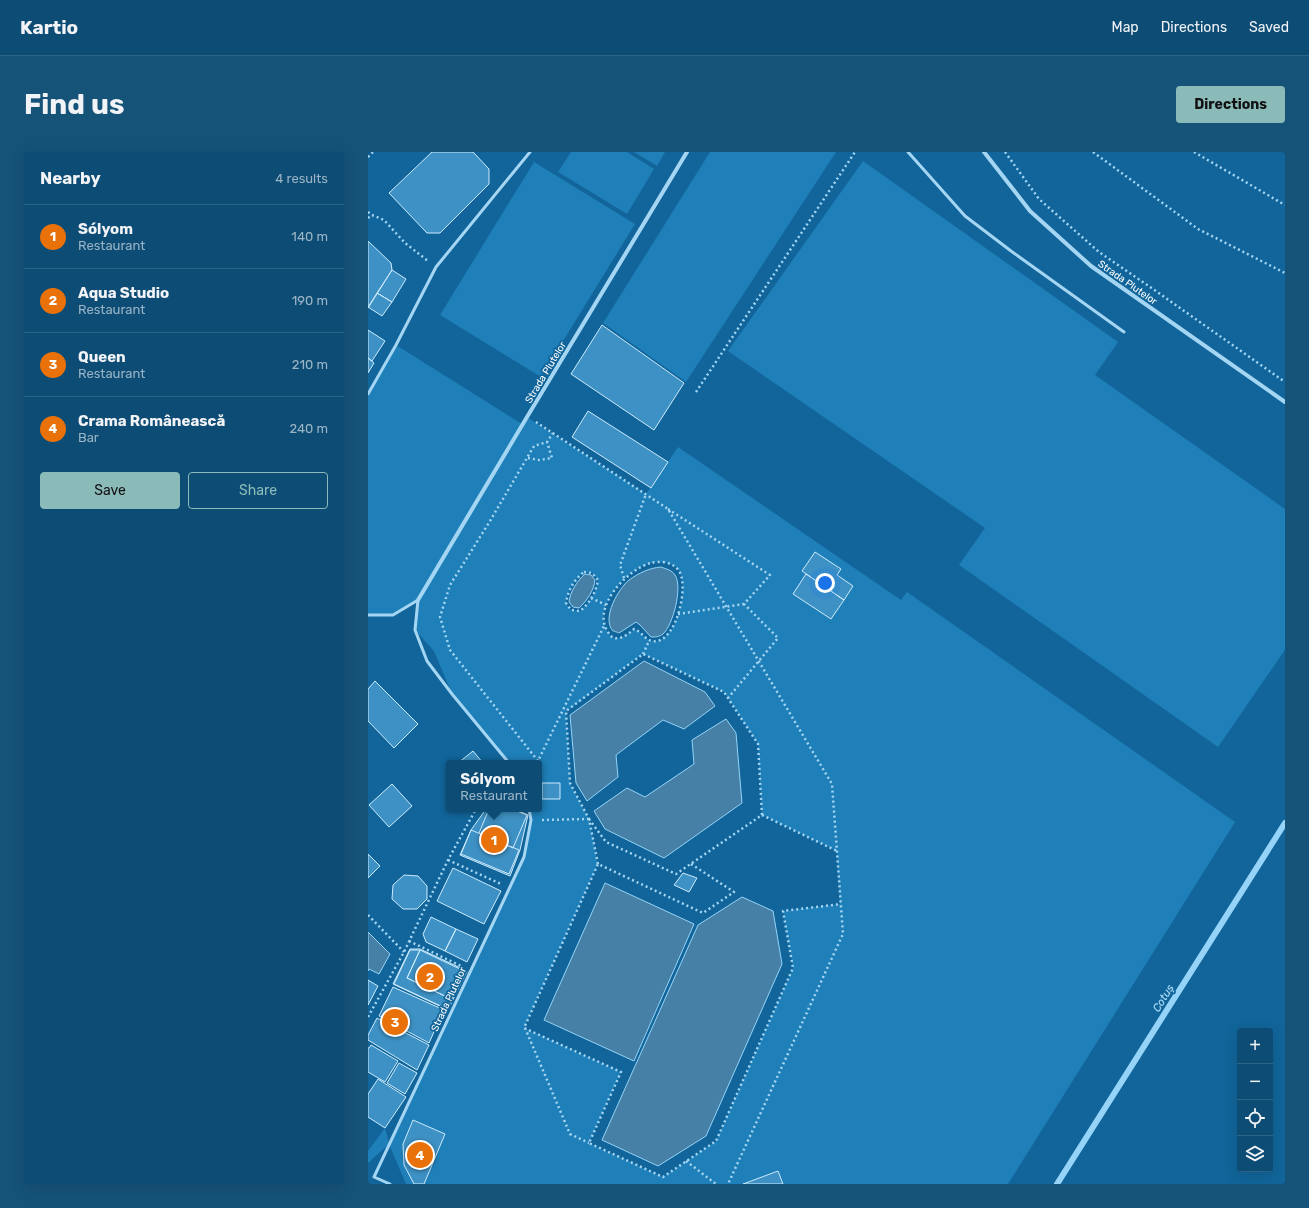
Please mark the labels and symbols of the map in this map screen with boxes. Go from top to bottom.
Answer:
street label: Strada Plutelor [1095,258,1160,308]
street label: Strada Plutelor [523,339,569,405]
your location [815,573,835,593]
pin: 1 [481,825,507,855]
pin: 2 [417,962,443,992]
street label: Strada Plutelor [429,965,469,1034]
water label: Cotuș [1150,982,1177,1014]
pin: 3 [382,1007,408,1037]
pin: 4 [407,1140,433,1170]

